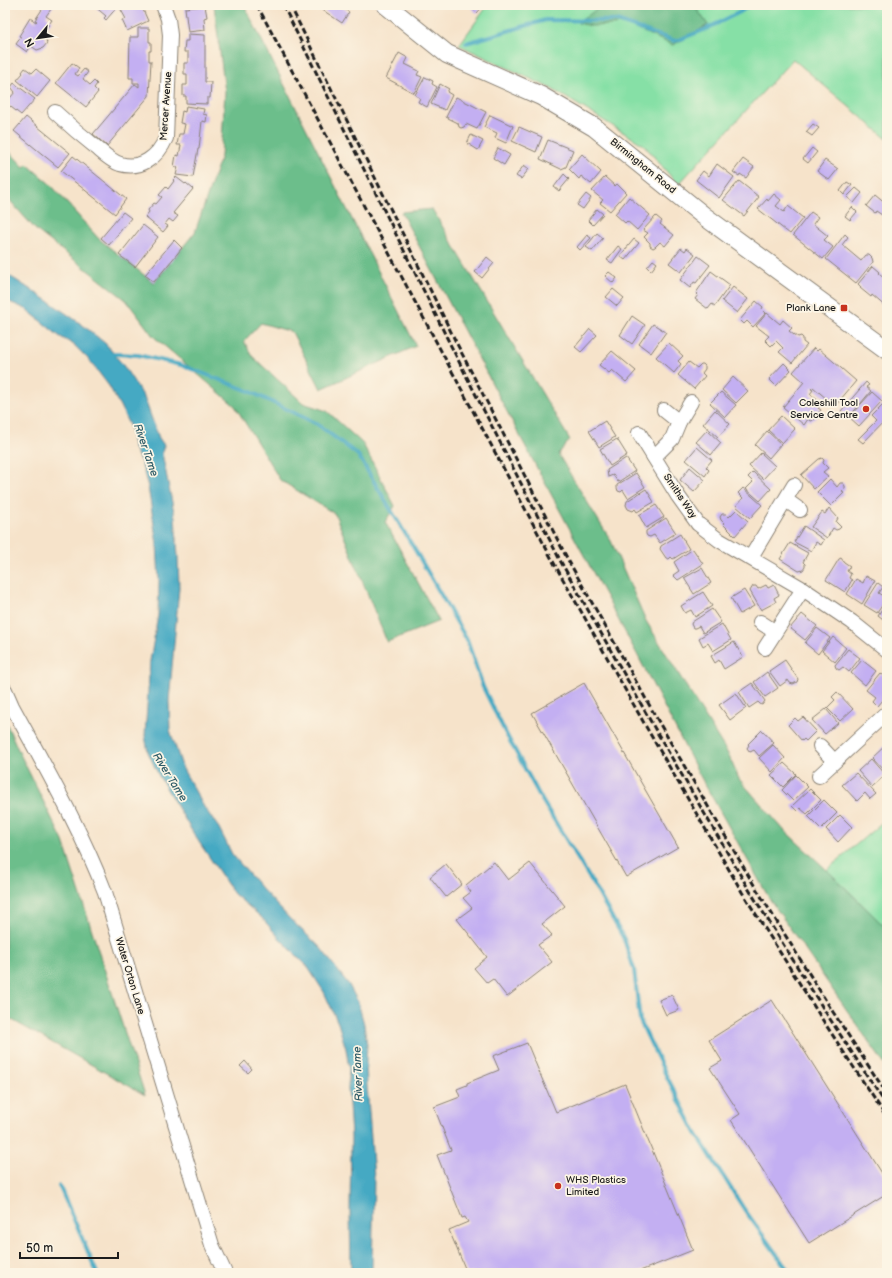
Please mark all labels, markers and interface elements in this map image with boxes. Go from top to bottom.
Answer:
north arrow [18,18,58,58]
text: N [22,36,37,49]
street label: Mercer Avenue [158,71,174,141]
street label: Birmingham Road [608,136,679,196]
place label: Plank Lane [786,302,836,314]
marker: Plank Lane [839,303,849,313]
place label: Coleshill Tool Service Centre [790,397,858,421]
marker: Coleshill Tool Service Centre [861,404,871,414]
water label: River Tame [131,422,161,479]
street label: Smiths Way [661,471,700,521]
water label: River Tame [150,750,190,804]
street label: Water Orton Lane [113,936,147,1016]
water label: River Tame [351,1046,365,1102]
place label: WHS Plastics Limited [566,1174,626,1198]
marker: WHS Plastics Limited [553,1181,563,1191]
scale bar [20,1234,118,1260]
text: 50 m [26,1241,53,1256]

